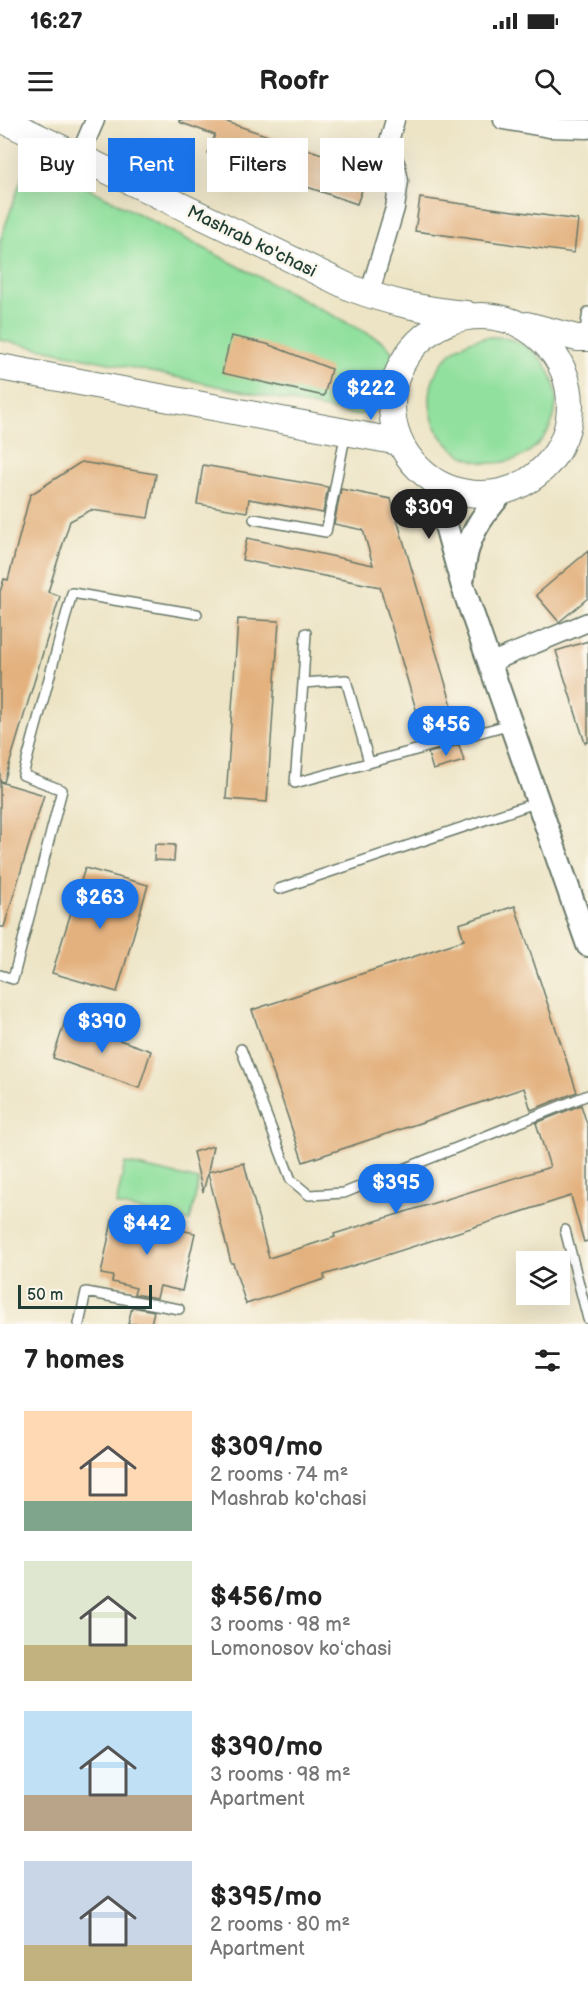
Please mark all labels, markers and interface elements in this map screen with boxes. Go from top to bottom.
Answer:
text: 16:27 [30,8,83,35]
icon: menu [24,65,57,98]
text: Roofr [259,65,329,97]
icon: search [531,65,564,98]
chip: Buy [18,138,96,192]
chip: Rent [108,138,195,192]
chip: Filters [207,138,308,192]
chip: New [320,138,404,192]
street label: Mashrab ko'chasi [184,201,320,282]
pin: $222 [335,370,407,421]
text: $222 [346,377,396,401]
pin: $309 [393,489,465,540]
text: $309 [404,496,454,520]
pin: $456 [410,706,482,757]
text: $456 [422,713,470,737]
pin: $263 [64,879,136,930]
text: $263 [76,886,124,910]
pin: $390 [66,1003,138,1054]
text: $390 [77,1010,127,1034]
pin: $395 [360,1164,432,1215]
text: $395 [372,1171,420,1195]
pin: $442 [111,1205,183,1256]
text: $442 [123,1212,171,1236]
map controls [516,1251,570,1305]
button: layers [516,1251,570,1305]
scale bar [18,1282,152,1310]
text: 50 m [27,1286,63,1305]
icon: filters [531,1344,564,1377]
text: 7 homes [24,1345,124,1376]
text: $309/mo [210,1432,323,1463]
icon: home [72,1435,144,1507]
text: 2 rooms · 74 m² [210,1463,348,1487]
text: Mashrab ko'chasi [210,1487,367,1511]
text: $456/mo [210,1582,322,1613]
icon: home [72,1585,144,1657]
text: 3 rooms · 98 m² [210,1613,351,1637]
text: Lomonosov koʻchasi [210,1637,392,1661]
text: $390/mo [210,1732,323,1763]
icon: home [72,1735,144,1807]
text: 3 rooms · 98 m² [210,1763,351,1787]
text: Apartment [210,1787,305,1811]
text: $395/mo [210,1882,322,1913]
icon: home [72,1885,144,1957]
text: 2 rooms · 80 m² [210,1913,350,1937]
text: Apartment [210,1937,305,1961]

